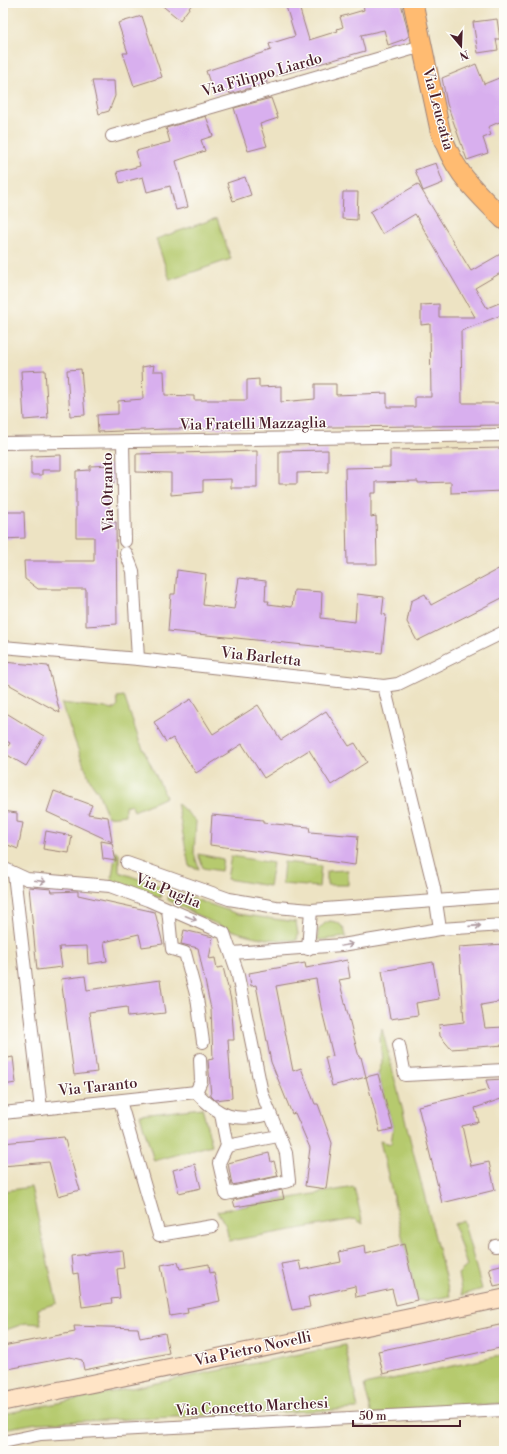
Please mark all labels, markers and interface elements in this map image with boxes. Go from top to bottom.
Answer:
north arrow [441,26,481,66]
text: N [457,46,470,63]
street label: Via Filippo Liardo [199,49,324,102]
street label: Via Leucatia [418,65,458,153]
street label: Via Fratelli Mazzaglia [179,413,327,435]
street label: Via Otranto [98,452,118,533]
street label: Via Barletta [219,643,302,671]
street label: Via Puglia [131,869,204,913]
one-way arrow [33,877,46,884]
one-way arrow [185,915,197,923]
one-way arrow [468,923,481,930]
one-way arrow [340,940,353,948]
street label: Via Taranto [57,1073,138,1101]
street label: Via Pietro Novelli [192,1327,313,1371]
street label: Via Concetto Marchesi [174,1394,329,1421]
scale bar [353,1402,460,1428]
text: 50 m [359,1409,387,1424]

